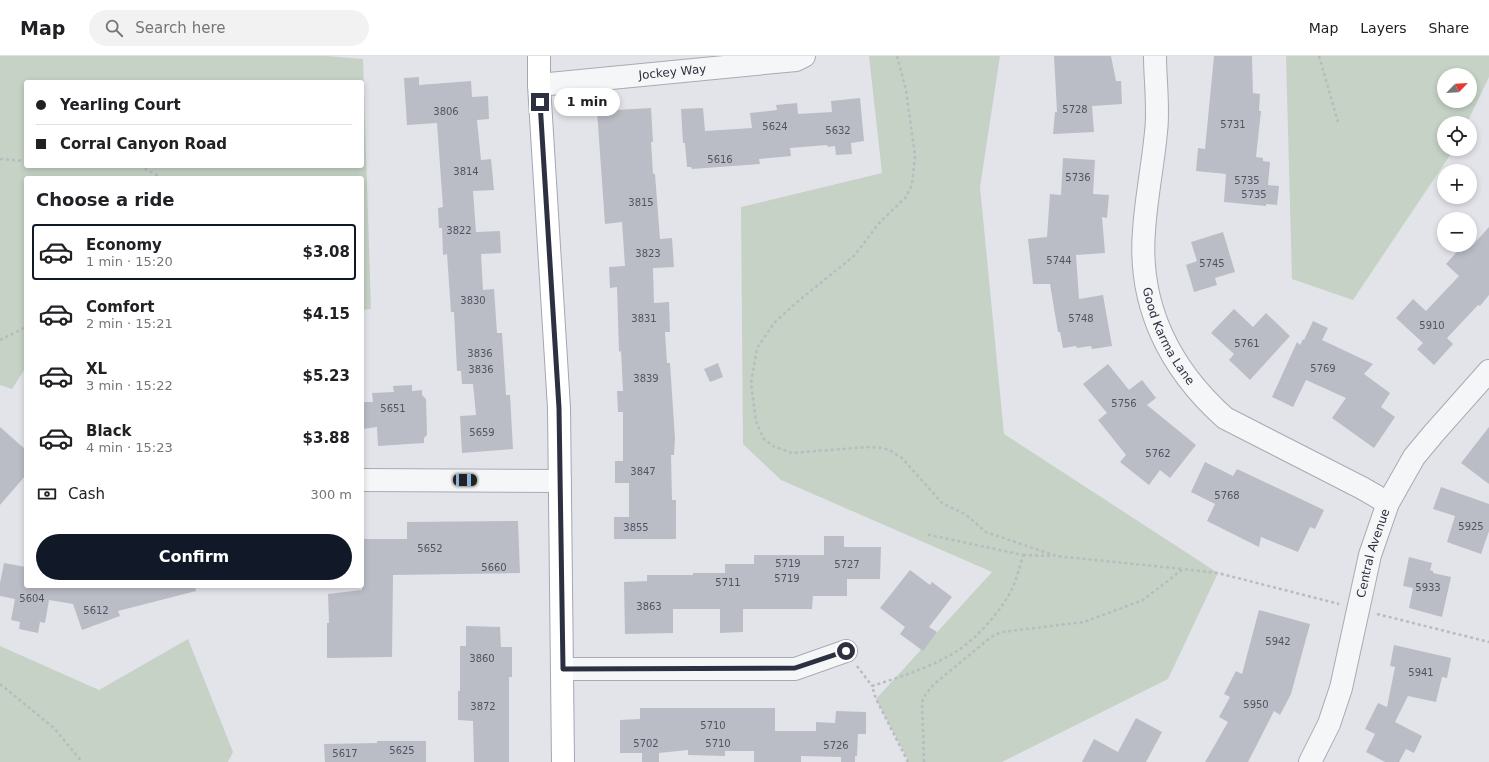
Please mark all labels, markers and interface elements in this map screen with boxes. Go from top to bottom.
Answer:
search box [89,10,369,46]
text: Map [20,17,65,39]
icon: search [103,17,125,39]
text: Search here [135,19,225,37]
text: Map [1309,20,1338,36]
text: Layers [1360,20,1407,36]
text: Share [1429,20,1469,36]
street label: Jockey Way [637,62,707,82]
north arrow [1437,68,1477,108]
map controls [1437,68,1477,252]
callout: 1 min [554,88,620,116]
route end [531,93,549,111]
text: 1 min [567,94,607,109]
text: Yearling Court [60,96,181,114]
house number: 5728 [1062,104,1088,115]
house number: 3806 [433,106,459,117]
button: locate [1437,116,1477,156]
house number: 5731 [1220,119,1246,130]
house number: 5624 [762,121,788,132]
house number: 5632 [825,125,851,136]
text: Corral Canyon Road [60,135,227,153]
house number: 5616 [707,154,733,165]
button: + [1437,164,1477,204]
house number: 3814 [453,166,479,177]
house number: 5736 [1065,172,1091,183]
house number: 5735 [1234,175,1260,186]
text: Choose a ride [36,189,175,210]
house number: 5735 [1241,189,1267,200]
house number: 3815 [628,197,654,208]
button: − [1437,212,1477,252]
house number: 3822 [446,225,472,236]
icon: car [38,234,74,270]
text: Economy [86,236,162,254]
text: $3.08 [303,243,350,261]
house number: 3823 [635,248,661,259]
text: 1 min · 15:20 [86,254,173,269]
house number: 5744 [1046,255,1072,266]
house number: 5745 [1199,258,1225,269]
street label: Good Karma Lane [1140,286,1197,388]
house number: 3830 [460,295,486,306]
icon: car [38,296,74,332]
text: Comfort [86,298,154,316]
text: $4.15 [303,305,350,323]
house number: 3831 [631,313,657,324]
house number: 5748 [1068,313,1094,324]
text: 2 min · 15:21 [86,316,173,331]
house number: 5910 [1419,320,1445,331]
house number: 5761 [1234,338,1260,349]
house number: 3836 [467,348,493,359]
icon: car [38,358,74,394]
text: XL [86,360,107,378]
house number: 5769 [1310,363,1336,374]
house number: 3836 [468,364,494,375]
text: $5.23 [303,367,350,385]
house number: 3839 [633,373,659,384]
text: 3 min · 15:22 [86,378,173,393]
house number: 5756 [1111,398,1137,409]
house number: 5651 [380,403,406,414]
icon: car [38,420,74,456]
text: Black [86,422,132,440]
house number: 5659 [469,427,495,438]
text: $3.88 [303,429,350,447]
text: 4 min · 15:23 [86,440,173,455]
house number: 5762 [1145,448,1171,459]
house number: 3847 [630,466,656,477]
car [453,474,477,486]
icon: cash [36,483,58,505]
text: Cash [68,485,105,503]
text: 300 m [310,487,352,502]
house number: 5768 [1214,490,1240,501]
street label: Central Avenue [1354,507,1392,599]
house number: 5925 [1458,521,1484,532]
house number: 3855 [623,522,649,533]
button: Confirm [36,534,352,580]
house number: 5652 [417,543,443,554]
house number: 5719 [775,558,801,569]
house number: 5727 [834,559,860,570]
house number: 5660 [481,562,507,573]
house number: 5719 [774,573,800,584]
house number: 5711 [715,577,741,588]
house number: 5933 [1415,582,1441,593]
house number: 5604 [19,593,45,604]
house number: 3863 [636,601,662,612]
house number: 5612 [83,605,109,616]
house number: 5942 [1265,636,1291,647]
route start [837,642,855,660]
house number: 3860 [469,653,495,664]
house number: 5941 [1408,667,1434,678]
house number: 5950 [1243,699,1269,710]
house number: 3872 [470,701,496,712]
house number: 5710 [700,720,726,731]
house number: 5702 [633,738,659,749]
house number: 5710 [705,738,731,749]
house number: 5726 [823,740,849,751]
house number: 5625 [389,745,415,756]
house number: 5617 [332,748,358,759]

